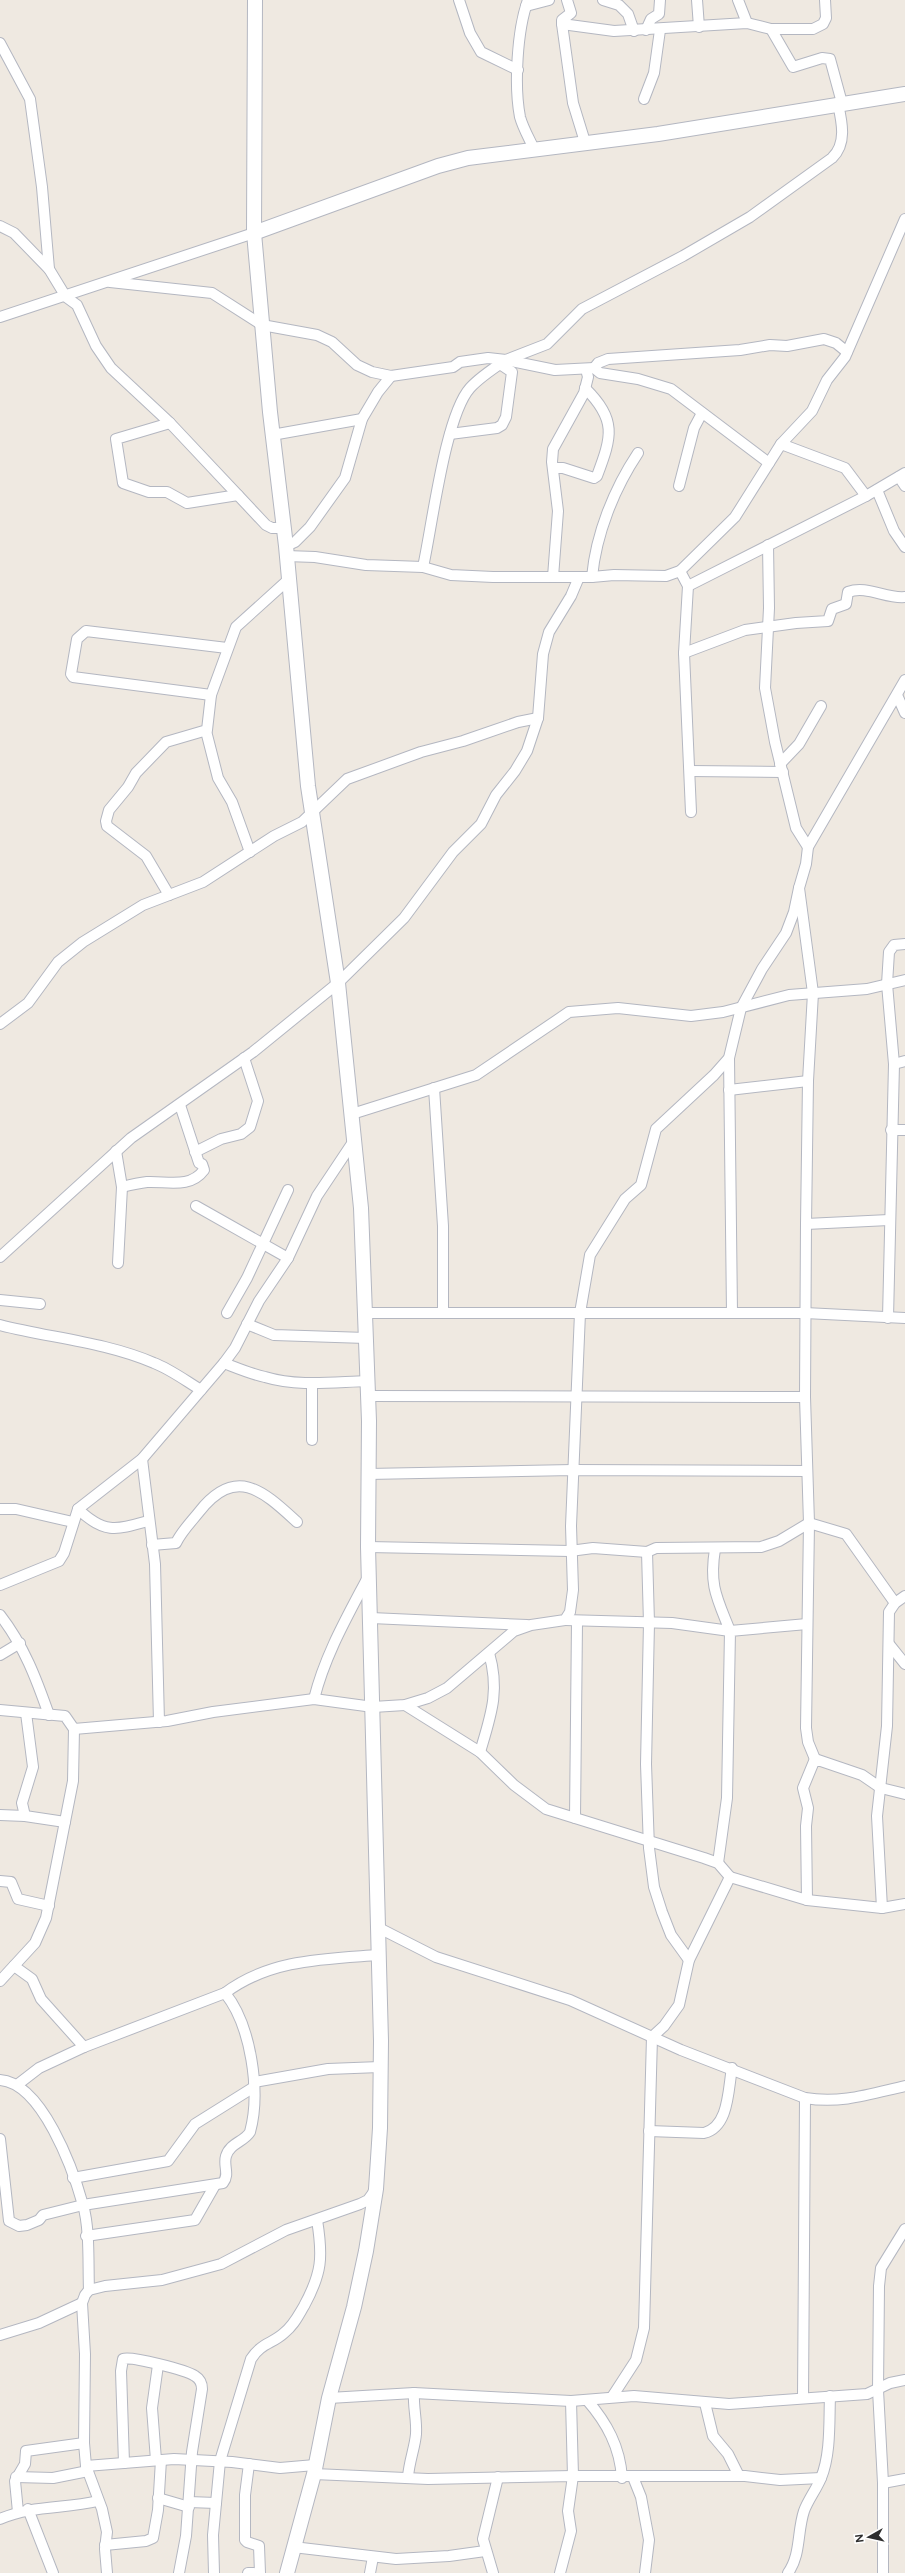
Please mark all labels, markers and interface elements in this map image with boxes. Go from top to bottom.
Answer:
north arrow [849,2517,889,2557]
text: N [853,2533,867,2543]

